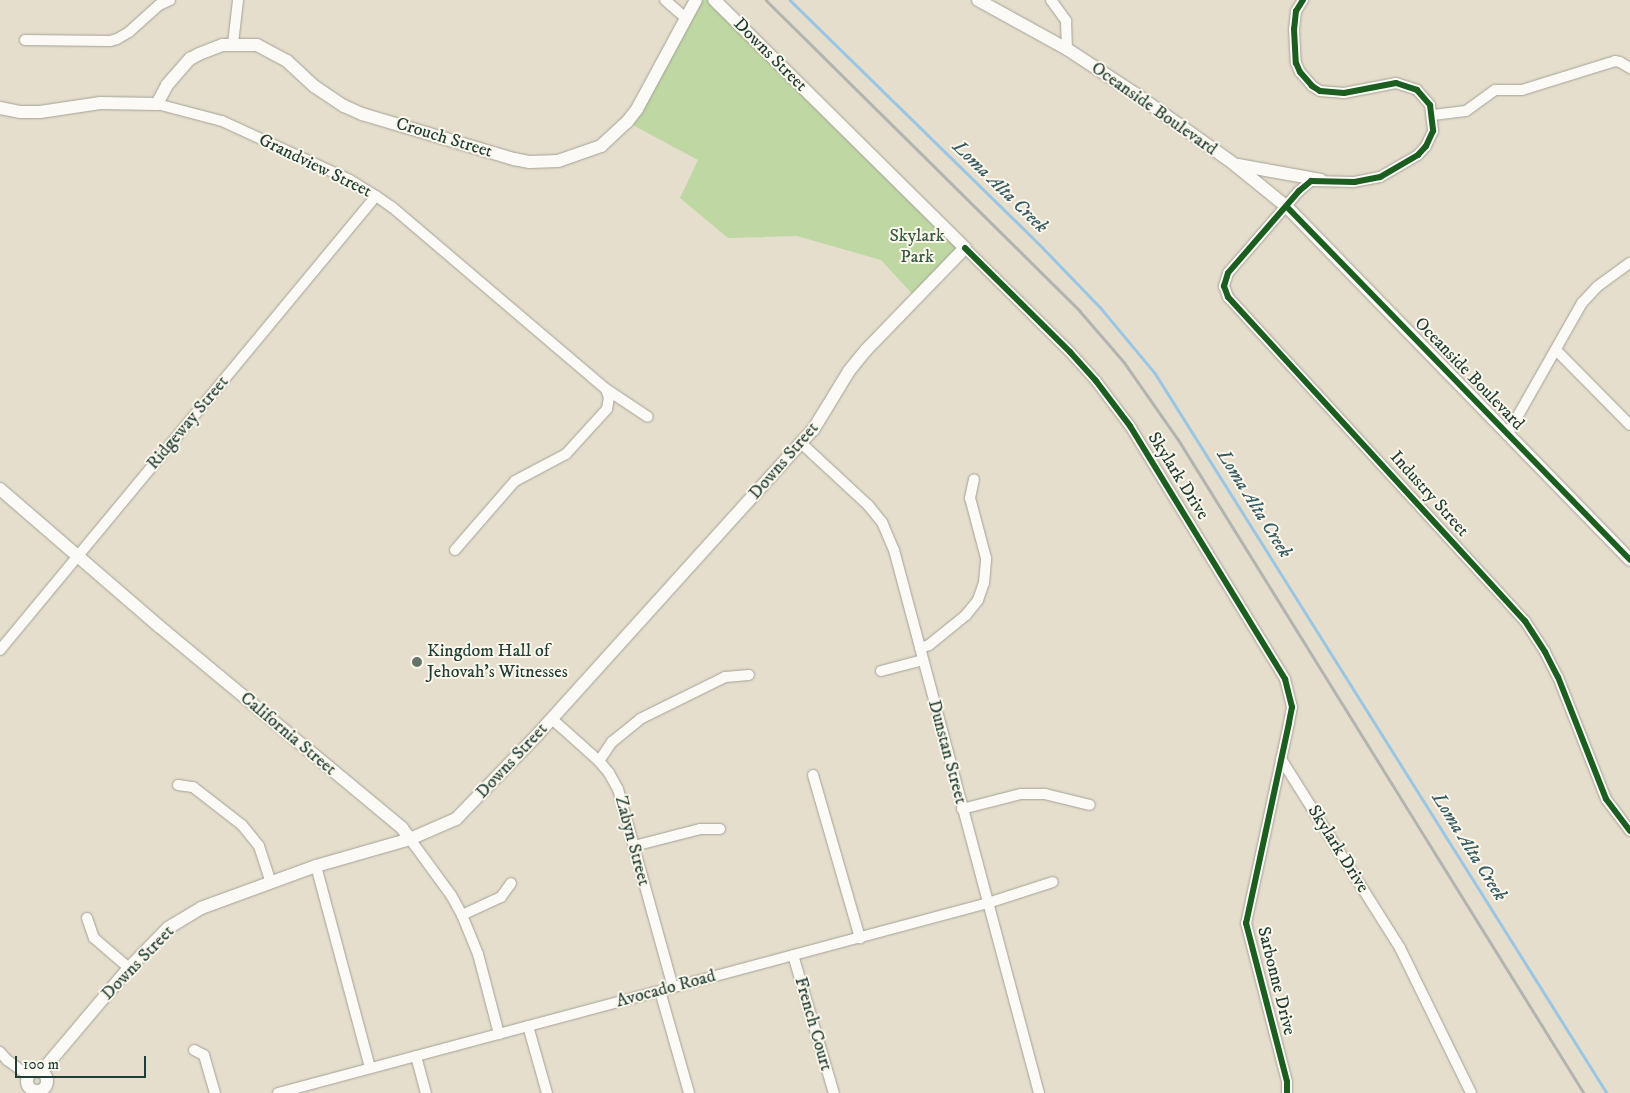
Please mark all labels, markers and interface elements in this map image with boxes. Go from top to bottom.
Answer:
street label: Downs Street [729,14,811,96]
street label: Oceanside Boulevard [1087,57,1221,161]
street label: Crouch Street [393,113,495,163]
street label: Grandview Street [255,129,375,203]
water label: Loma Alta Creek [948,136,1052,238]
park label: Skylark Park [889,226,945,268]
street label: Oceanside Boulevard [1410,313,1528,435]
street label: Ridgeway Street [143,372,233,474]
street label: Downs Street [745,418,823,504]
street label: Skylark Drive [1143,428,1213,524]
water label: Loma Alta Creek [1212,446,1296,562]
street label: Industry Street [1385,447,1473,541]
place label: Kingdom Hall of Jehovah's Witnesses [427,641,568,684]
marker: Kingdom Hall of Jehovah's Witnesses [411,656,423,668]
street label: California Street [236,688,340,780]
street label: Dunstan Street [923,698,971,806]
street label: Downs Street [472,719,552,803]
water label: Loma Alta Creek [1427,789,1511,905]
street label: Zabyn Street [610,794,654,888]
street label: Skylark Drive [1303,801,1373,897]
street label: Downs Street [97,921,179,1005]
street label: Sarbonne Drive [1252,924,1300,1038]
street label: Avocado Road [614,965,718,1013]
street label: French Court [789,975,837,1073]
scale bar [18,1046,149,1078]
text: 100 m [23,1055,59,1074]

